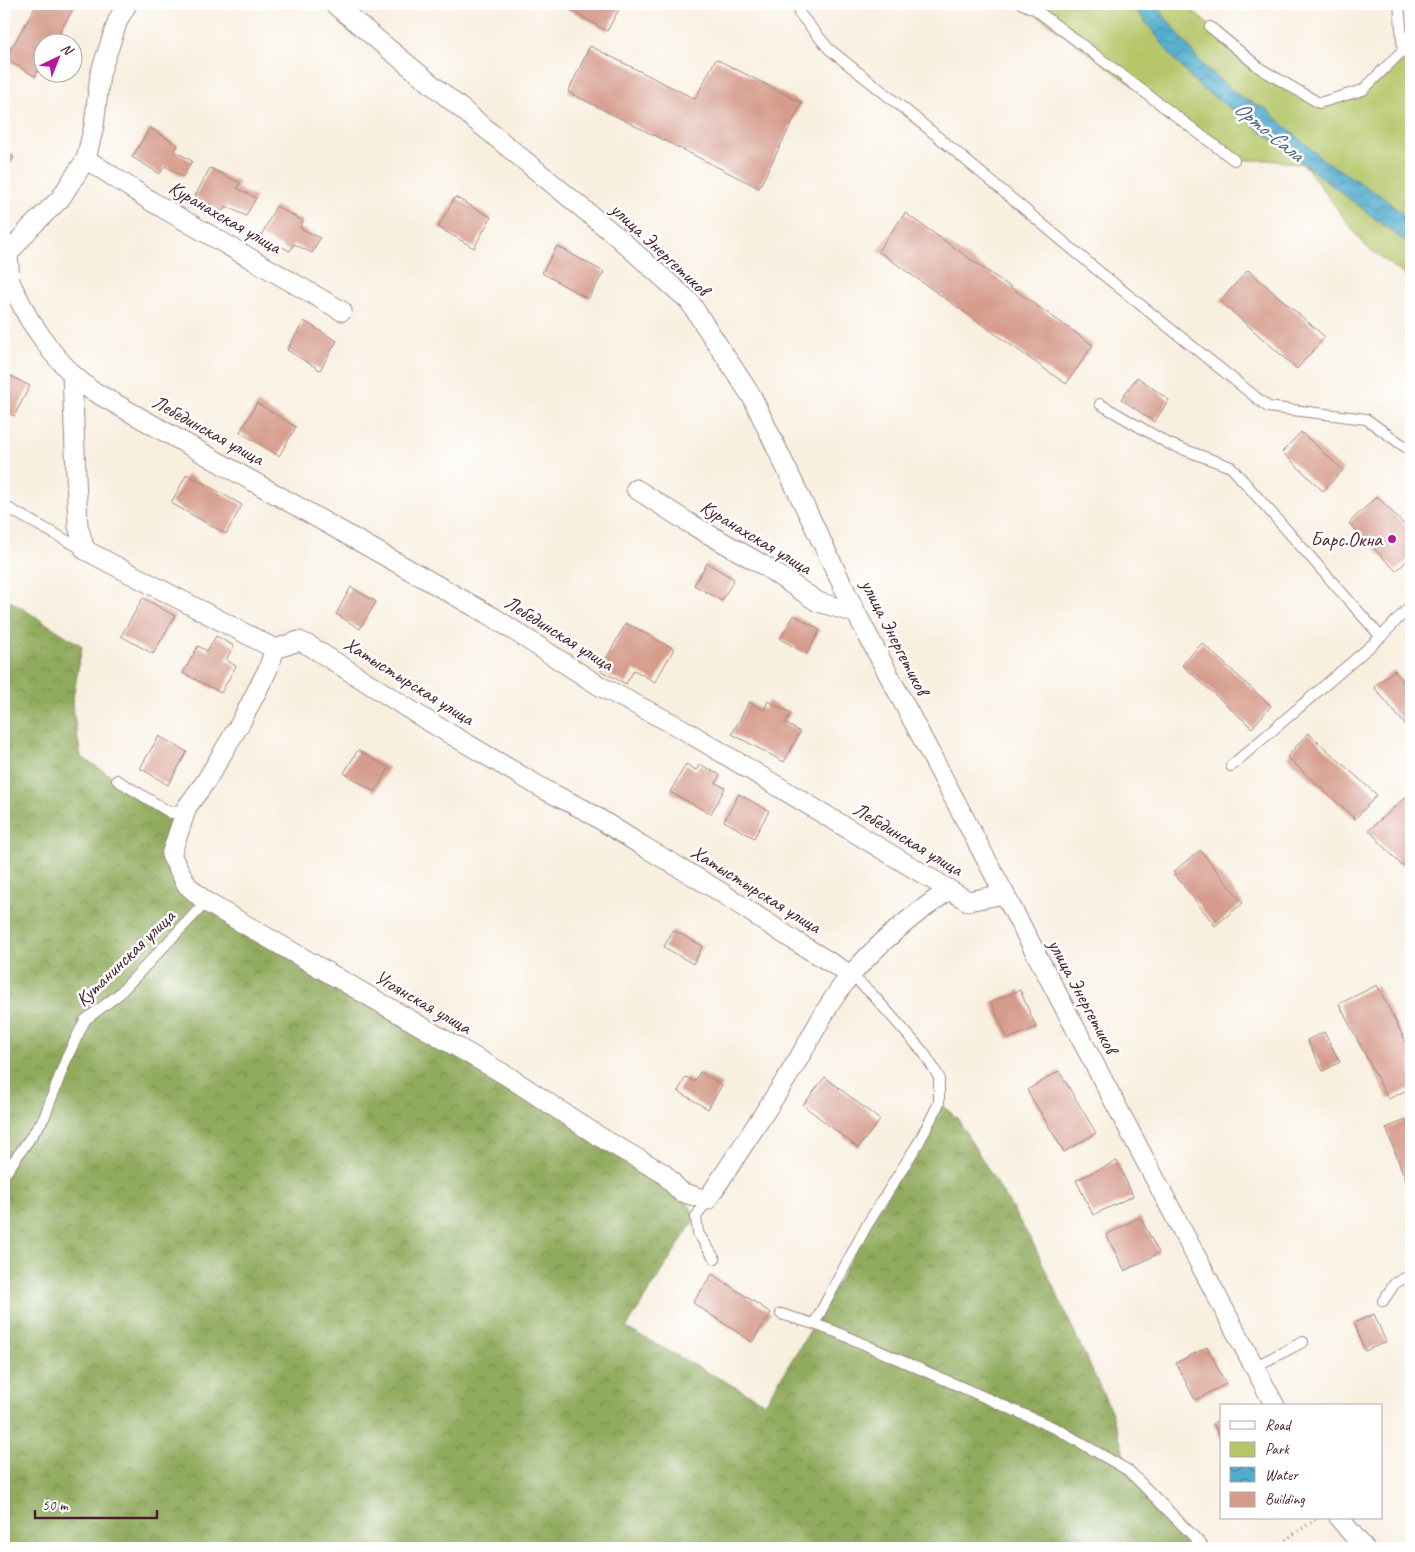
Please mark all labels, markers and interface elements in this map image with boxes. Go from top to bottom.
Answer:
north arrow [32,32,82,82]
text: N [58,40,77,60]
water label: Орто-Сала [1229,95,1311,168]
street label: Куранахская улица [164,175,287,260]
street label: улица Энергетиков [605,196,717,303]
street label: Лебединская улица [148,389,270,472]
street label: Куранахская улица [696,494,818,581]
place label: Барс.Окна [1310,527,1383,552]
marker: Барс.Окна [1386,533,1398,545]
street label: улица Энергетиков [855,574,936,702]
street label: Лебединская улица [500,590,620,677]
street label: Хатыстырская улица [339,631,480,732]
street label: Лебединская улица [849,796,969,883]
street label: Хатыстырская улица [686,839,827,940]
street label: Кутанинская улица [70,903,181,1012]
street label: улица Энергетиков [1042,934,1125,1060]
street label: Угоянская улица [370,964,477,1040]
legend [1220,1404,1382,1520]
text: Road [1265,1416,1292,1435]
text: Park [1265,1440,1290,1459]
text: Water [1265,1466,1299,1485]
scale bar [35,1487,158,1519]
text: Building [1265,1490,1305,1509]
text: 50 m [42,1496,69,1515]

